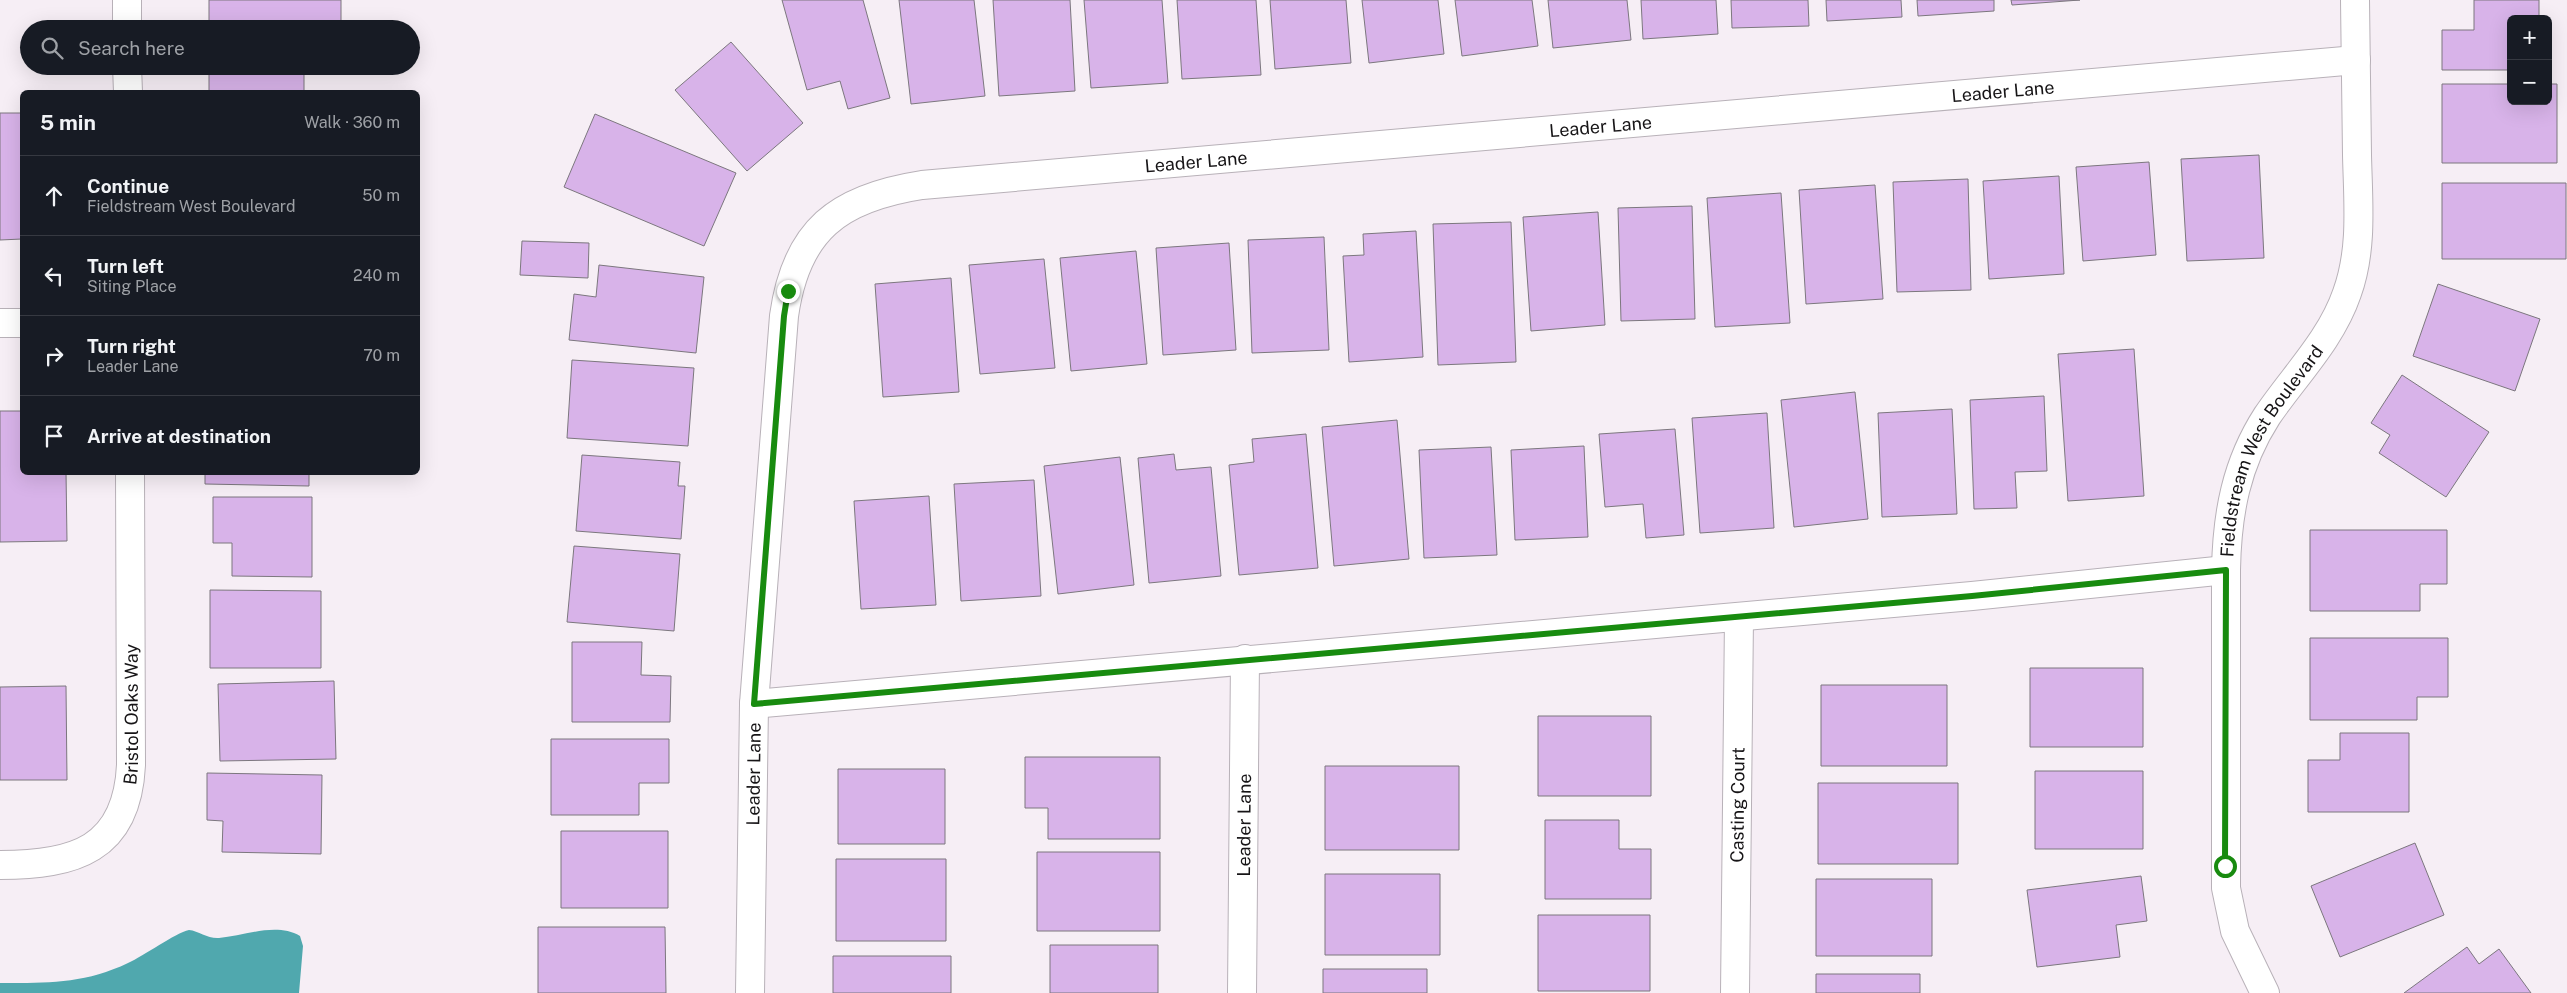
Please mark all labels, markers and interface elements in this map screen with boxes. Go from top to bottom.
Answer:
map controls [2507,15,2552,105]
button: + [2507,15,2552,60]
search box [20,20,420,75]
icon: search [38,34,66,62]
text: Search here [78,37,185,59]
button: − [2507,60,2552,105]
street label: Leader Lane [1951,76,2055,106]
text: 5 min [40,110,96,135]
street label: Leader Lane [1548,111,1653,141]
text: Walk · 360 m [304,113,400,132]
street label: Leader Lane [1144,146,1248,176]
text: Continue [87,175,169,197]
icon: ahead [40,182,68,210]
text: 50 m [362,186,400,205]
text: Fieldstream West Boulevard [87,197,295,216]
text: Turn left [87,255,164,277]
icon: left [40,262,68,290]
text: 240 m [353,266,400,285]
text: Siting Place [87,277,177,296]
route end [777,280,800,303]
text: Turn right [87,335,176,357]
street label: Fieldstream West Boulevard [2216,341,2327,558]
icon: right [40,342,68,370]
text: 70 m [363,346,400,365]
text: Leader Lane [87,357,179,376]
icon: arrive [40,422,68,450]
text: Arrive at destination [87,425,271,447]
street label: Bristol Oaks Way [119,643,142,786]
street label: Leader Lane [742,722,764,826]
street label: Casting Court [1726,747,1748,863]
street label: Leader Lane [1233,773,1254,877]
route start [2214,855,2237,878]

